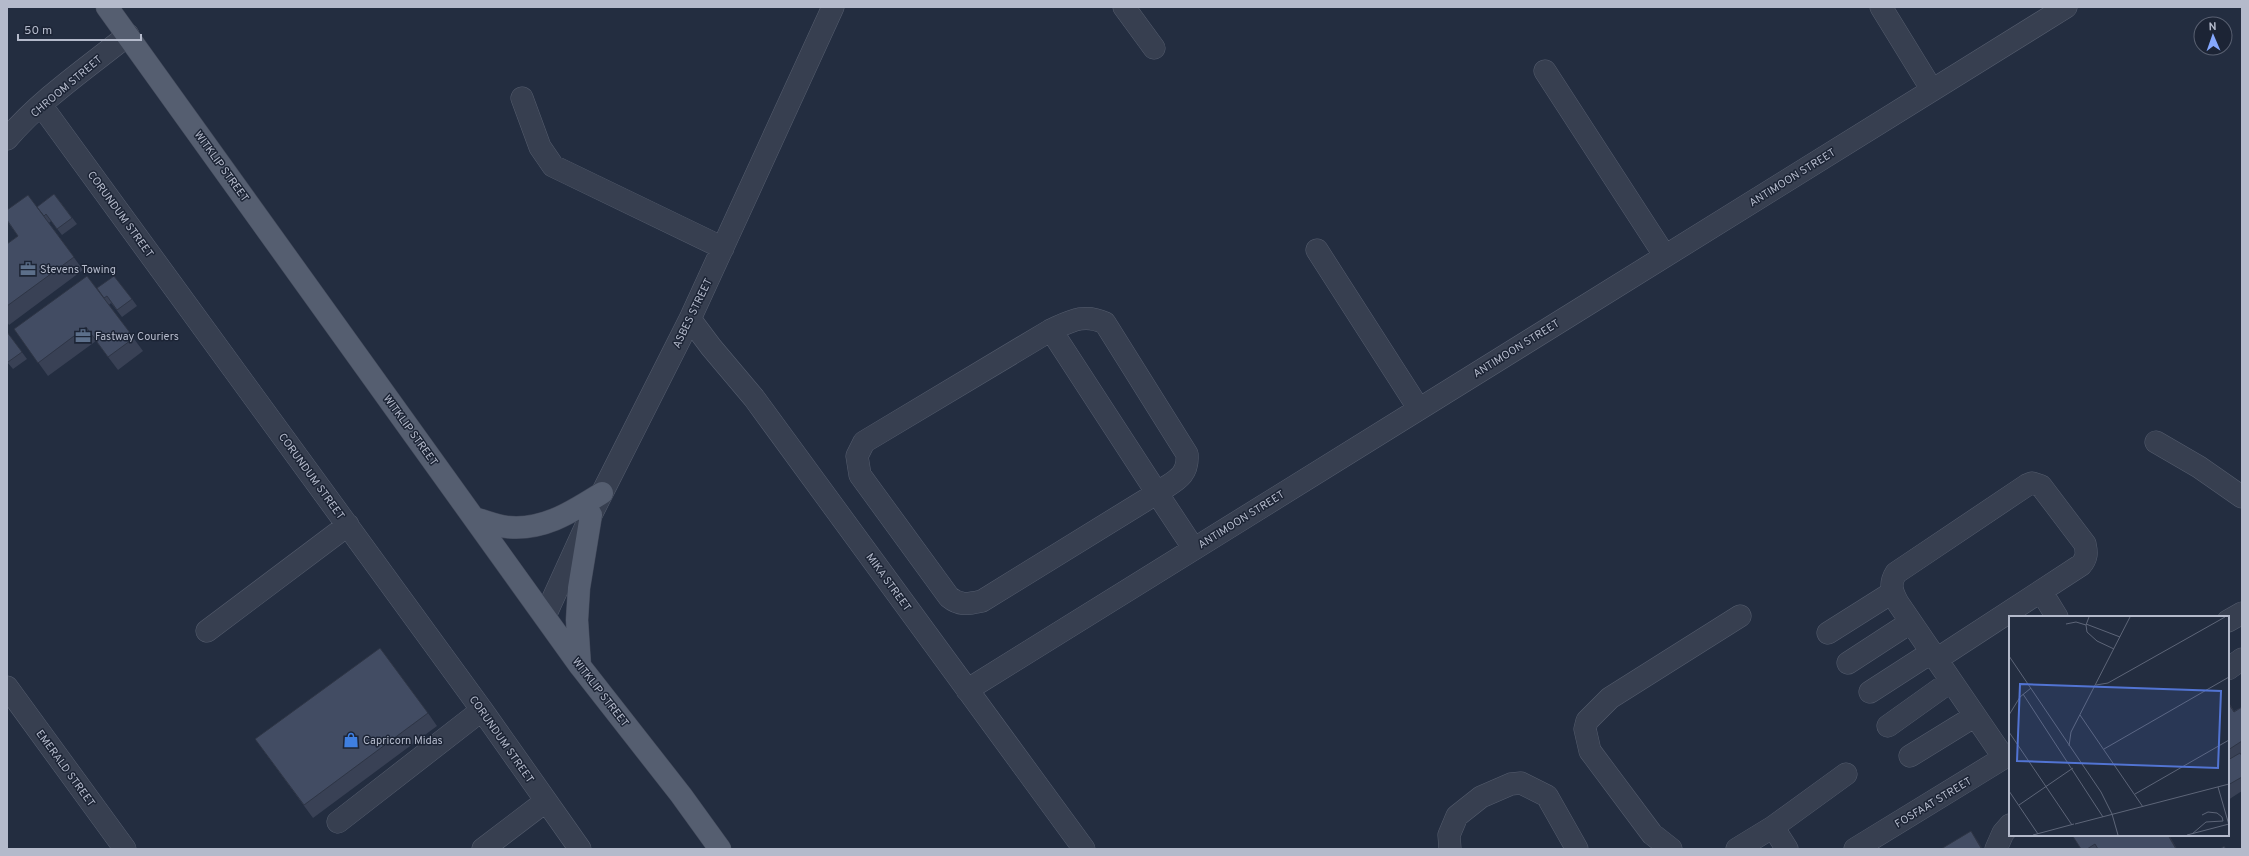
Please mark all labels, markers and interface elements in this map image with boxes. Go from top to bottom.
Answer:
scale bar [18,16,141,42]
north arrow [2193,16,2233,56]
text: N [2208,20,2217,34]
text: 50 m [24,23,52,39]
street label: CHROOM STREET [28,53,105,121]
street label: WITKLIP STREET [191,128,252,205]
street label: ANTIMOON STREET [1747,146,1838,210]
street label: CORUNDUM STREET [84,169,156,261]
office icon: Stevens Towing [19,260,37,278]
place label: Stevens Towing [40,263,116,277]
street label: ASBES STREET [670,276,716,351]
street label: ANTIMOON STREET [1471,317,1562,381]
office icon: Fastway Couriers [74,327,92,345]
place label: Fastway Couriers [95,330,179,344]
street label: WITKLIP STREET [380,392,441,469]
street label: CORUNDUM STREET [275,431,347,523]
street label: ANTIMOON STREET [1196,488,1287,552]
street label: MIKA STREET [862,551,914,614]
inset map [2009,616,2229,836]
street label: WITKLIP STREET [569,655,632,730]
street label: CORUNDUM STREET [466,693,537,786]
street label: EMERALD STREET [33,727,98,810]
shop icon: Capricorn Midas [342,731,360,749]
place label: Capricorn Midas [363,734,443,748]
street label: FOSFAAT STREET [1892,774,1975,831]

